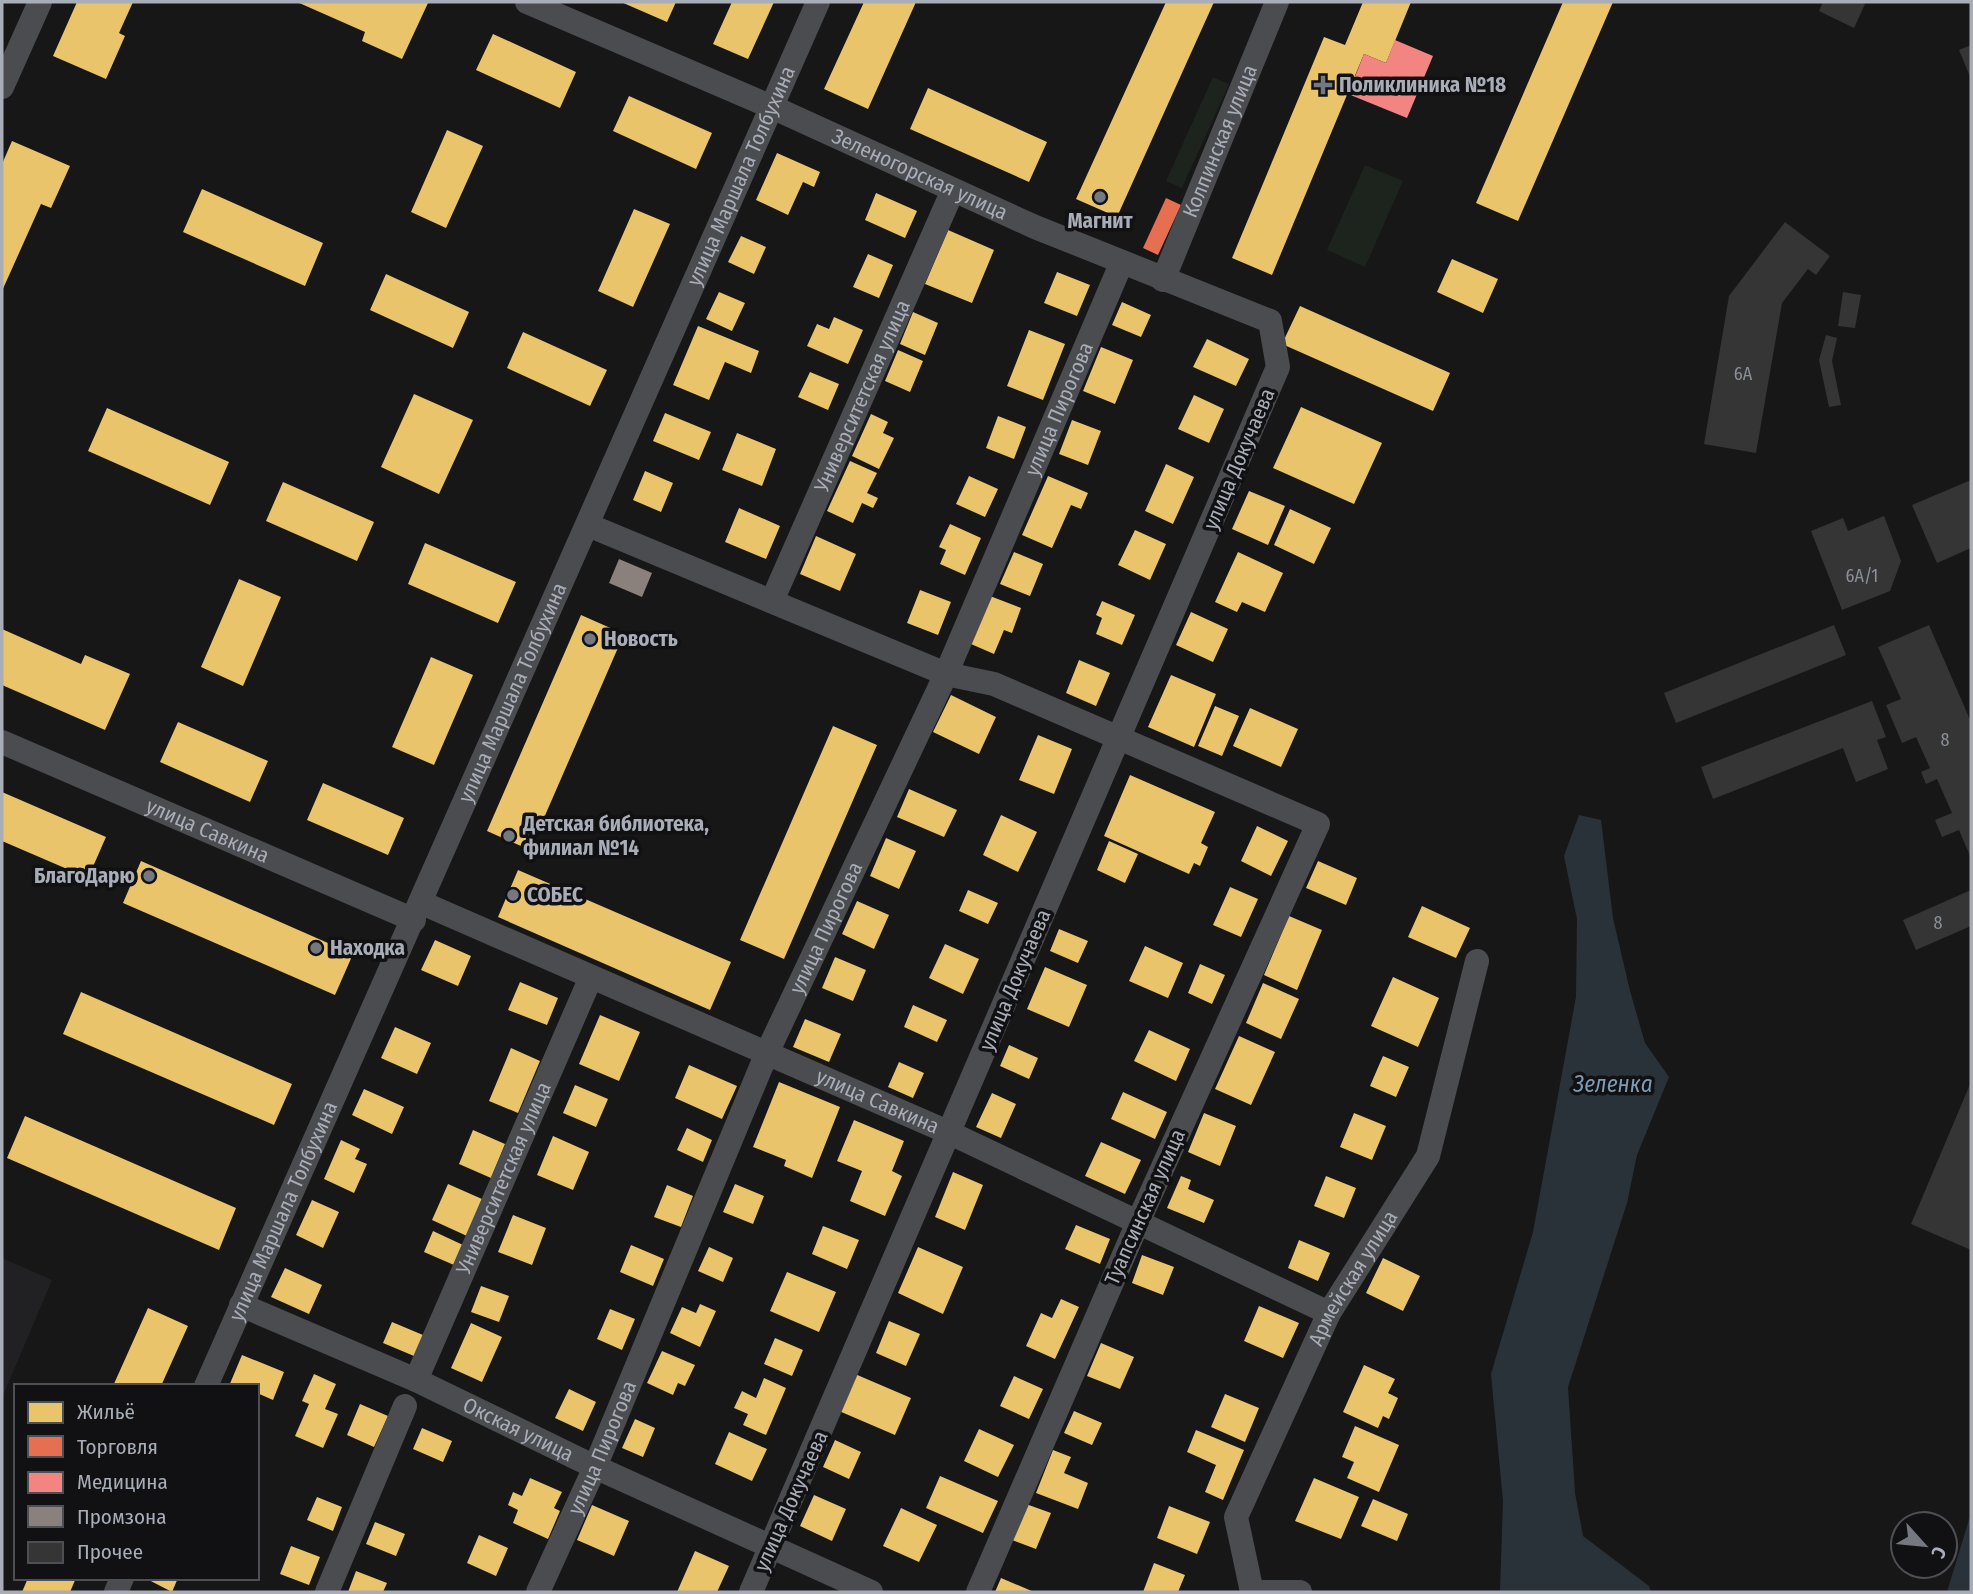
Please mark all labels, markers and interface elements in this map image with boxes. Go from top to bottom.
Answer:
street label: Колпинская улица [1177,61,1263,222]
street label: улица Маршала Толбухина [681,62,801,290]
place label: Поликлиника №18 [1339,72,1506,98]
marker: Поликлиника №18 [1313,75,1333,95]
street label: Зеленогорская улица [828,123,1012,226]
marker: Магнит [1092,189,1108,205]
place label: Магнит [1067,208,1134,234]
street label: Университетская улица [808,296,916,497]
street label: улица Пирогова [1019,338,1099,480]
house number: 6А [1734,363,1753,385]
street label: улица Докучаева [1197,384,1281,534]
house number: 6А/1 [1846,565,1878,587]
street label: улица Маршала Толбухина [453,579,573,807]
place label: Новость [604,626,678,652]
marker: Новость [582,631,598,647]
house number: 8 [1941,729,1950,751]
street label: улица Савкина [142,793,273,869]
place label: Детская библиотека, филиал №14 [522,811,709,861]
marker: Детская библиотека, филиал №14 [501,828,517,844]
street label: улица Пирогова [784,858,868,998]
place label: БлагоДарю [34,863,135,889]
marker: БлагоДарю [141,868,157,884]
place label: СОБЕС [527,882,583,908]
marker: СОБЕС [505,887,521,903]
street label: улица Докучаева [973,905,1057,1055]
house number: 8 [1934,912,1943,934]
place label: Находка [330,935,405,961]
marker: Находка [308,940,324,956]
street label: улица Савкина [812,1063,943,1140]
water label: Зеленка [1572,1070,1653,1098]
street label: Университетская улица [450,1078,557,1279]
street label: улица Маршала Толбухина [223,1097,343,1325]
street label: Туапсинская улица [1099,1125,1191,1289]
street label: Армейская улица [1303,1206,1403,1350]
street label: улица Пирогова [562,1377,642,1519]
legend [14,1384,259,1580]
street label: Окская улица [459,1392,578,1468]
text: Жильё [77,1399,135,1425]
street label: улица Докучаева [748,1427,834,1575]
text: Торговля [77,1434,158,1460]
text: Медицина [77,1469,168,1495]
text: Промзона [77,1504,166,1530]
north arrow [1889,1510,1959,1580]
text: Прочее [77,1539,143,1565]
text: С [1926,1543,1951,1562]

